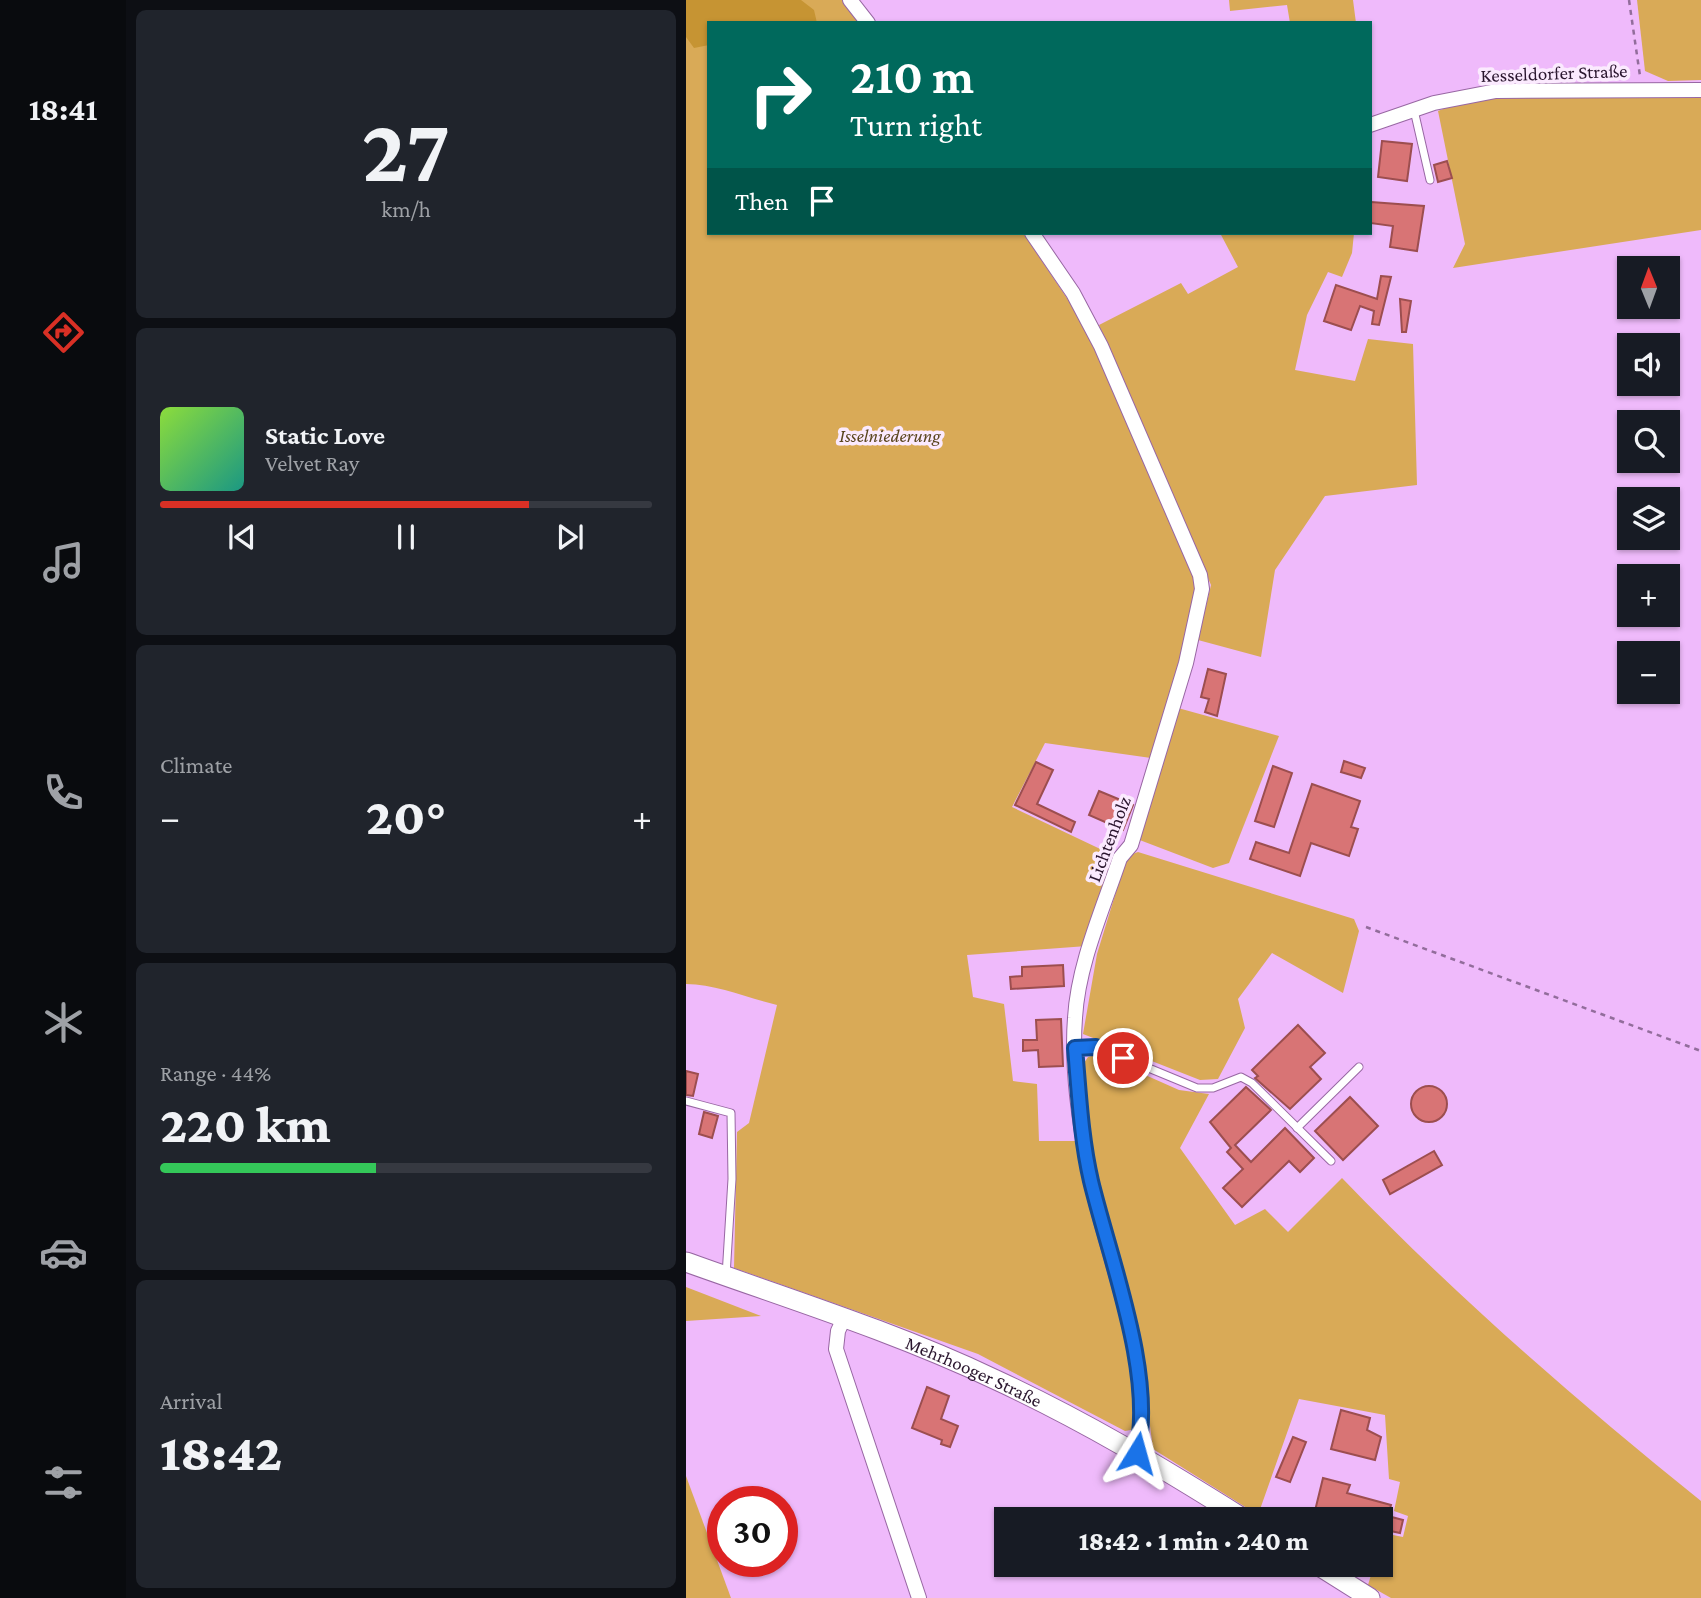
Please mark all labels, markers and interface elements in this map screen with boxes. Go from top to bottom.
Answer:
icon: right [735,49,826,140]
text: 210 m [850,49,974,104]
street label: Kesseldorfer Straße [1480,60,1628,86]
text: 18:41 [29,91,97,127]
text: 27 [362,99,450,201]
text: Turn right [850,107,982,143]
icon: arrive [803,182,841,220]
text: Then [735,187,789,216]
text: km/h [381,196,431,222]
north arrow [1617,256,1680,318]
map controls [1617,256,1680,704]
icon: directions [39,308,88,357]
button: sound [1617,333,1680,396]
button: search [1617,410,1680,473]
text: Static Love [265,421,385,450]
park label: Isselniederung [839,425,941,446]
text: Velvet Ray [265,450,359,476]
button: layers [1617,487,1680,550]
icon: previous [223,518,261,556]
icon: pause [387,518,425,556]
icon: next [551,518,589,556]
icon: music [39,538,88,587]
button: + [1617,564,1680,627]
button: − [1617,641,1680,704]
text: Climate [160,752,232,778]
icon: phone [39,768,88,817]
text: 20° [366,787,446,845]
street label: Lichtenholz [1083,793,1135,885]
text: − [160,796,180,838]
text: + [632,796,652,838]
icon: climate [39,998,88,1047]
pin [1093,1028,1153,1088]
icon: arrive [1104,1039,1142,1077]
text: Range · 44% [160,1060,271,1086]
text: 220 km [160,1095,330,1153]
icon: car [39,1228,88,1277]
street label: Mehrhooger Straße [903,1332,1046,1411]
text: Arrival [160,1388,223,1414]
position arrow [1100,1416,1174,1490]
text: 18:42 [160,1423,282,1481]
icon: filters [39,1458,88,1507]
speed limit sign: 30 [707,1486,798,1577]
text: 18:42 · 1 min · 240 m [1079,1527,1308,1556]

